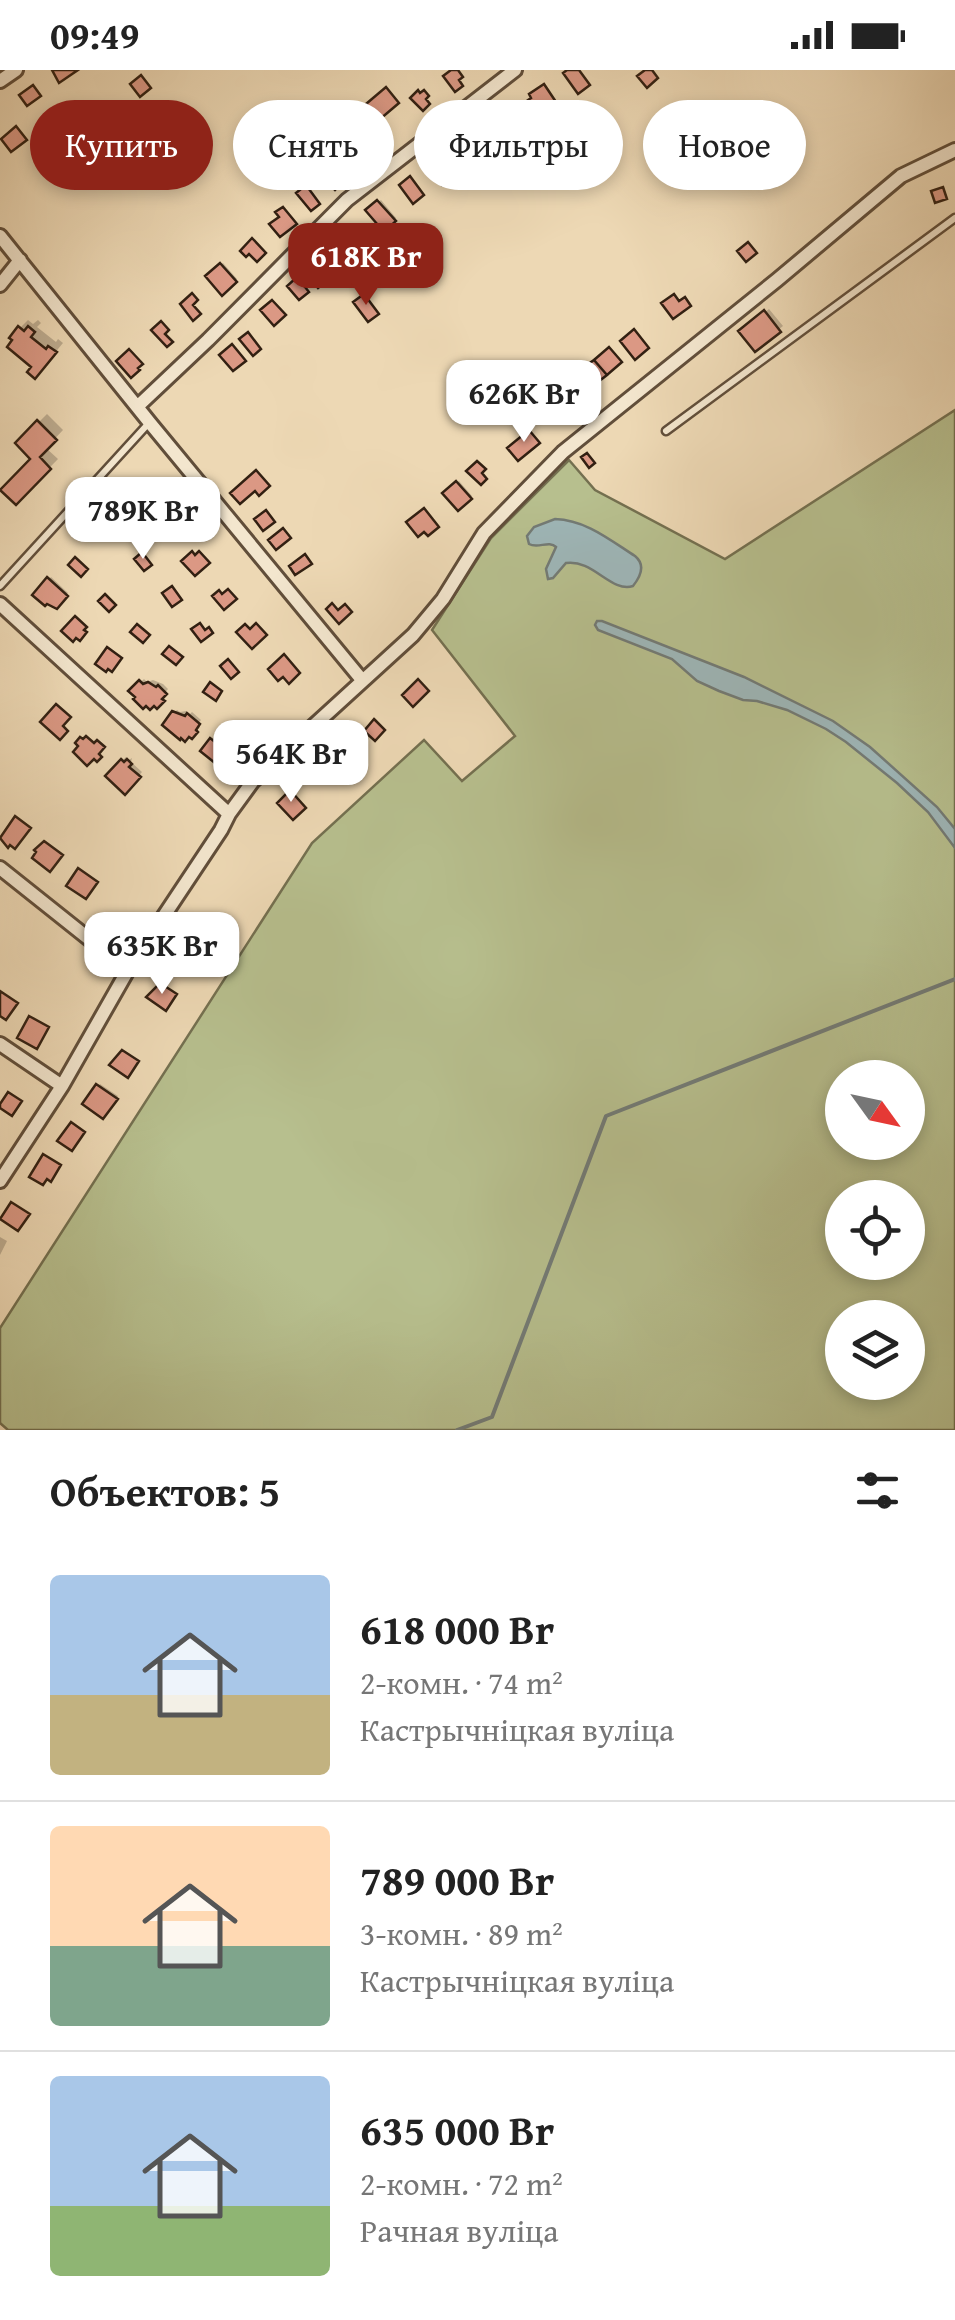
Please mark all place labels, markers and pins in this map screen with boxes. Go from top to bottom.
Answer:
pin: 618K Br [274,223,458,308]
pin: 626K Br [432,360,616,445]
pin: 789K Br [51,477,235,562]
pin: 564K Br [199,720,383,805]
pin: 635K Br [70,912,254,997]

